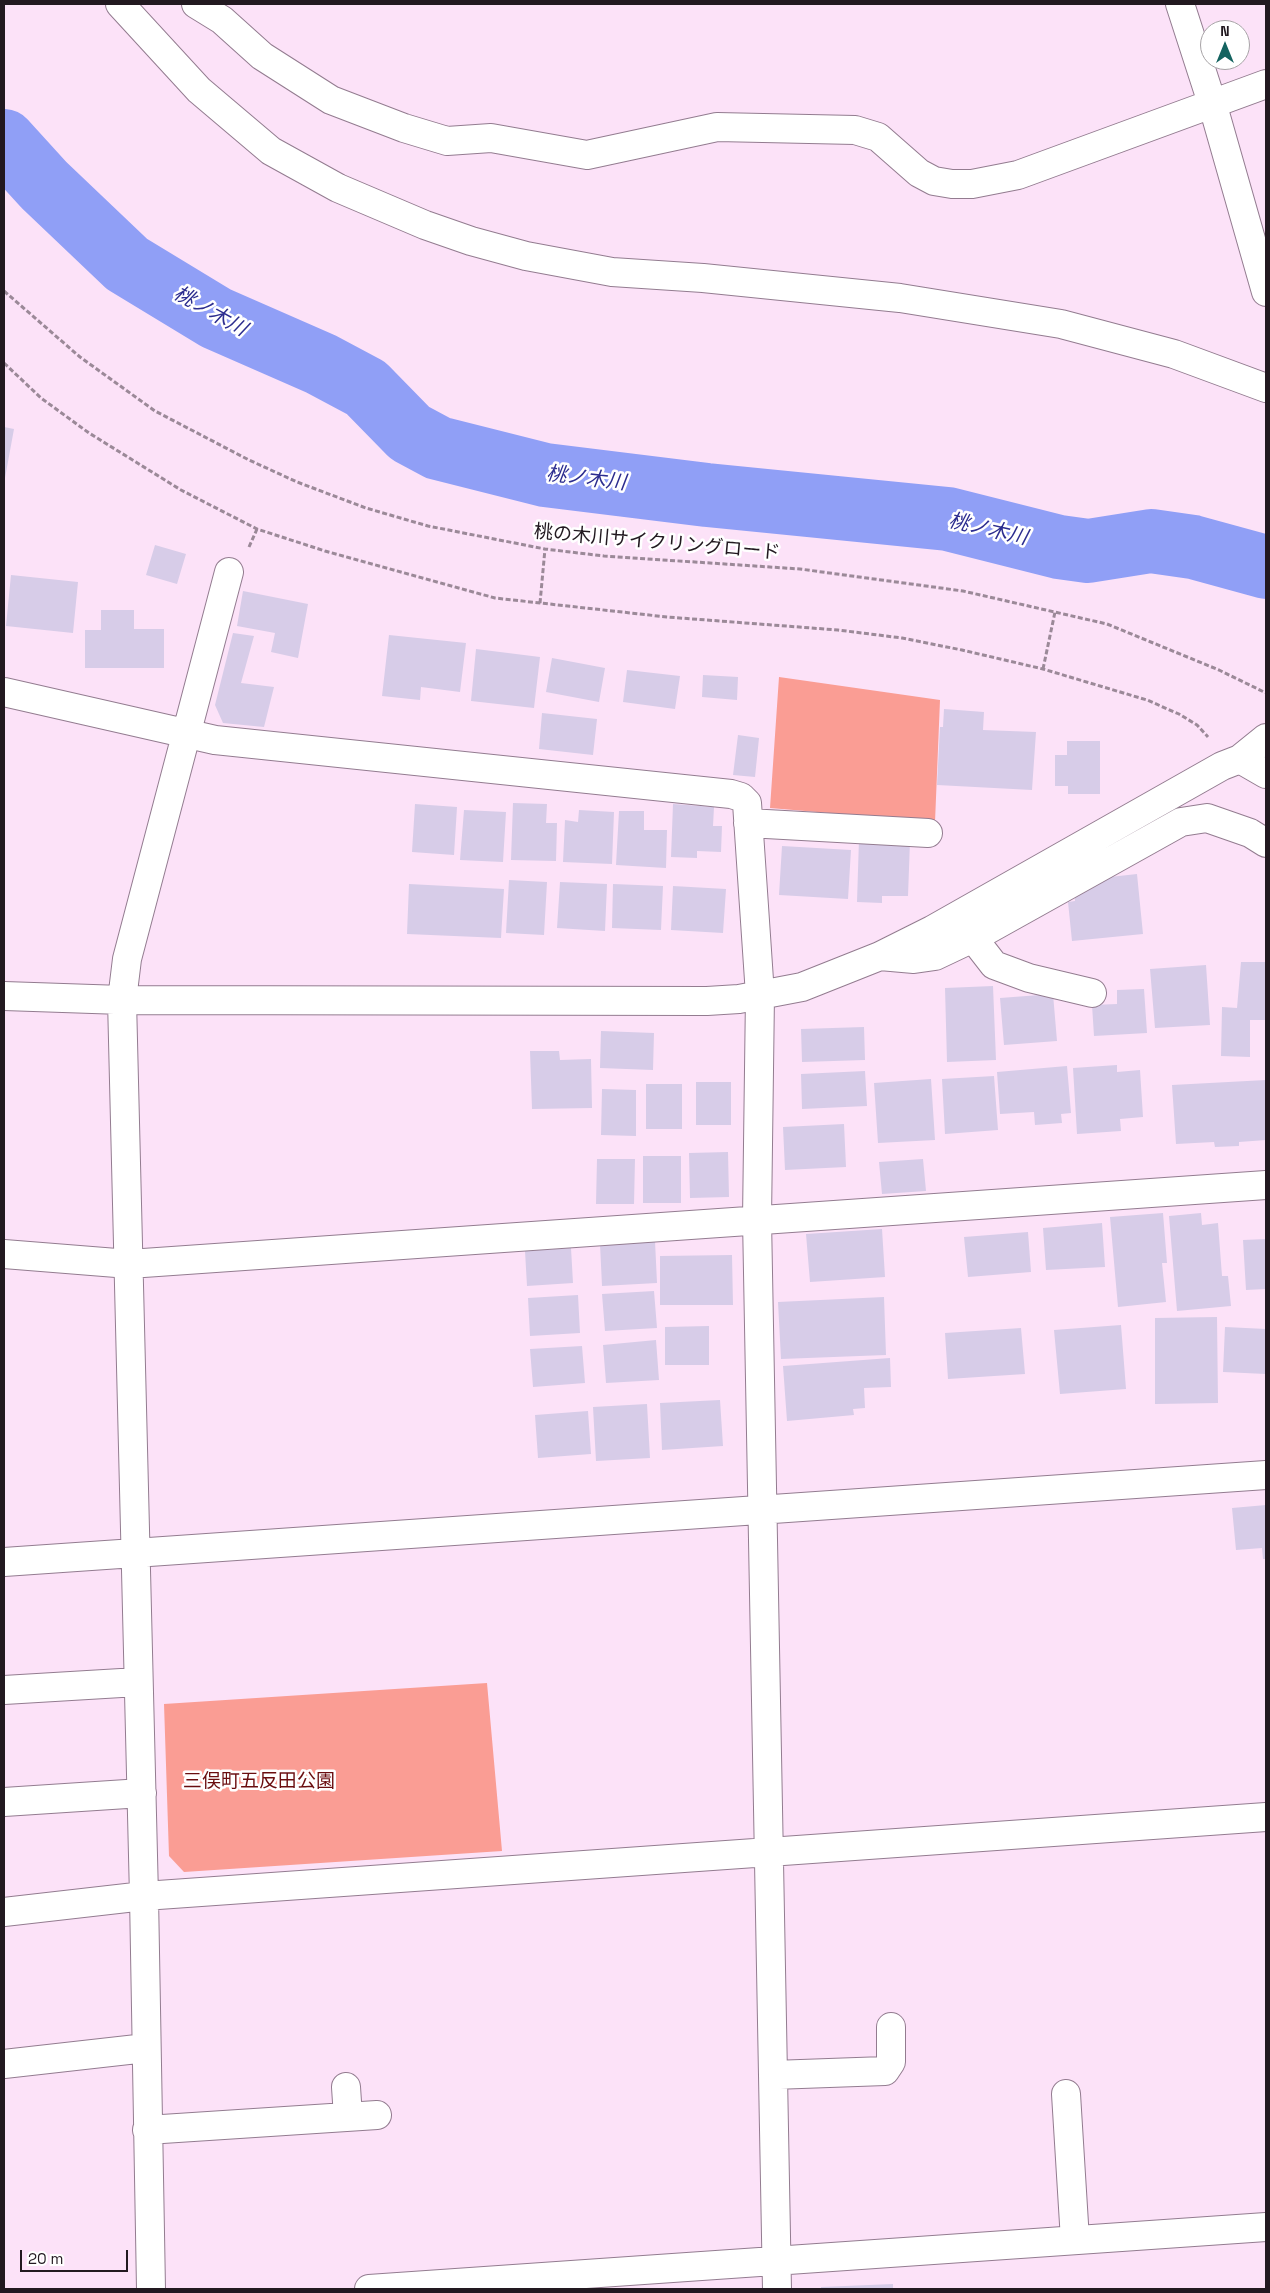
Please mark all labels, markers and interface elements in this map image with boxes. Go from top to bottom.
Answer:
north arrow [1200,20,1250,70]
text: N [1220,22,1230,40]
water label: 桃ノ木川 [169,282,251,342]
water label: 桃ノ木川 [545,462,627,496]
water label: 桃ノ木川 [946,509,1030,551]
street label: 桃の木川サイクリングロード [533,521,781,565]
park label: 三俣町五反田公園 [183,1771,335,1793]
scale bar [22,2240,130,2272]
text: 20 m [28,2249,63,2268]

